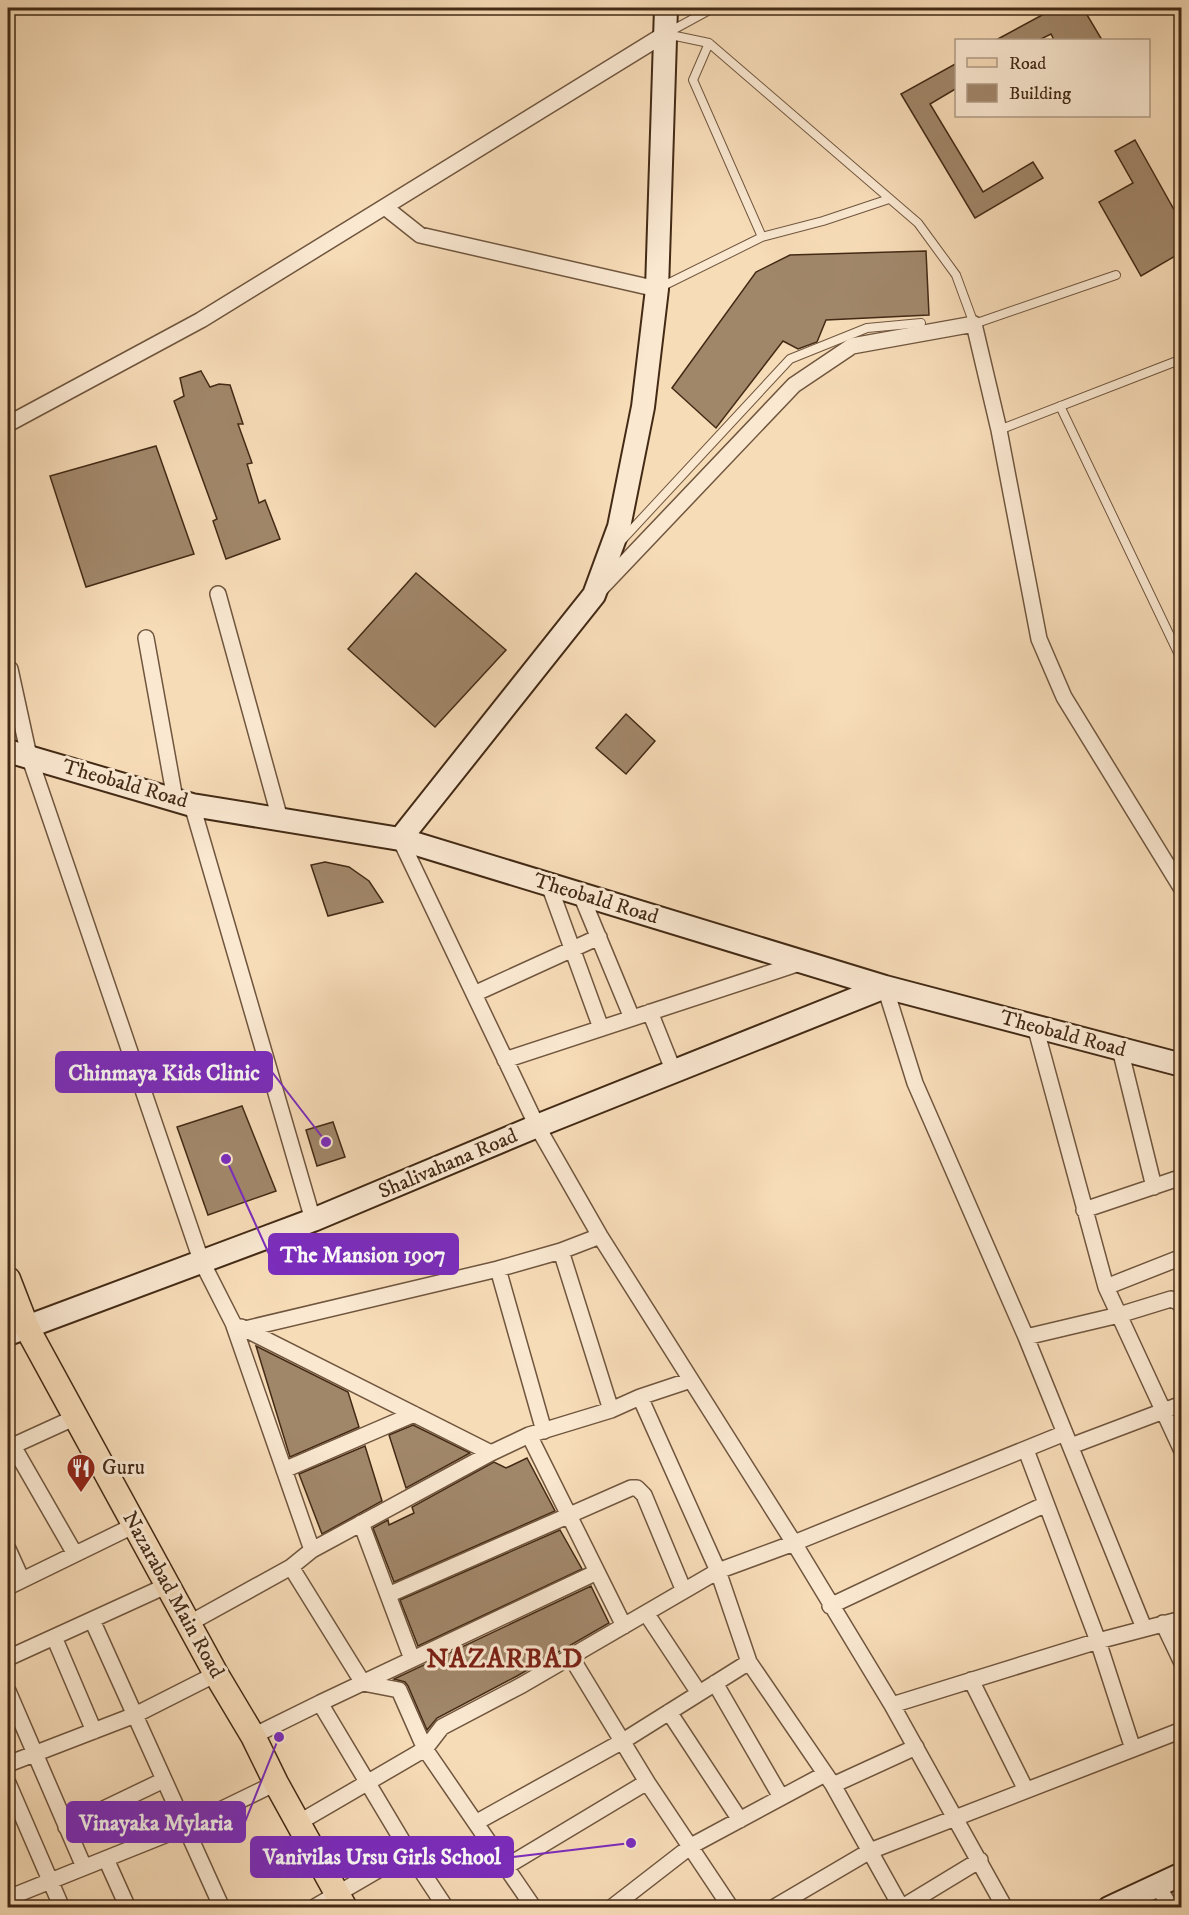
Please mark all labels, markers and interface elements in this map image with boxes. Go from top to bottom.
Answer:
legend [955,39,1150,117]
text: Road [1009,53,1046,75]
text: Building [1009,83,1071,105]
street label: Theobald Road [59,754,191,814]
street label: Theobald Road [530,868,662,930]
street label: Theobald Road [997,1005,1129,1063]
callout: Chinmaya Kids Clinic [56,1052,272,1092]
text: Chinmaya Kids Clinic [68,1060,260,1087]
street label: Shalivahana Road [375,1123,522,1205]
callout: The Mansion 1907 [269,1234,458,1274]
text: The Mansion 1907 [279,1242,446,1269]
restaurant icon: Guru [65,1452,97,1494]
place label: Guru [102,1455,145,1481]
street label: Nazarabad Main Road [116,1507,230,1683]
district label: NAZARBAD [426,1642,584,1676]
callout: Vinayaka Mylaria [67,1802,245,1842]
text: Vinayaka Mylaria [78,1810,234,1837]
callout: Vanivilas Ursu Girls School [251,1837,513,1877]
text: Vanivilas Ursu Girls School [262,1844,501,1871]

